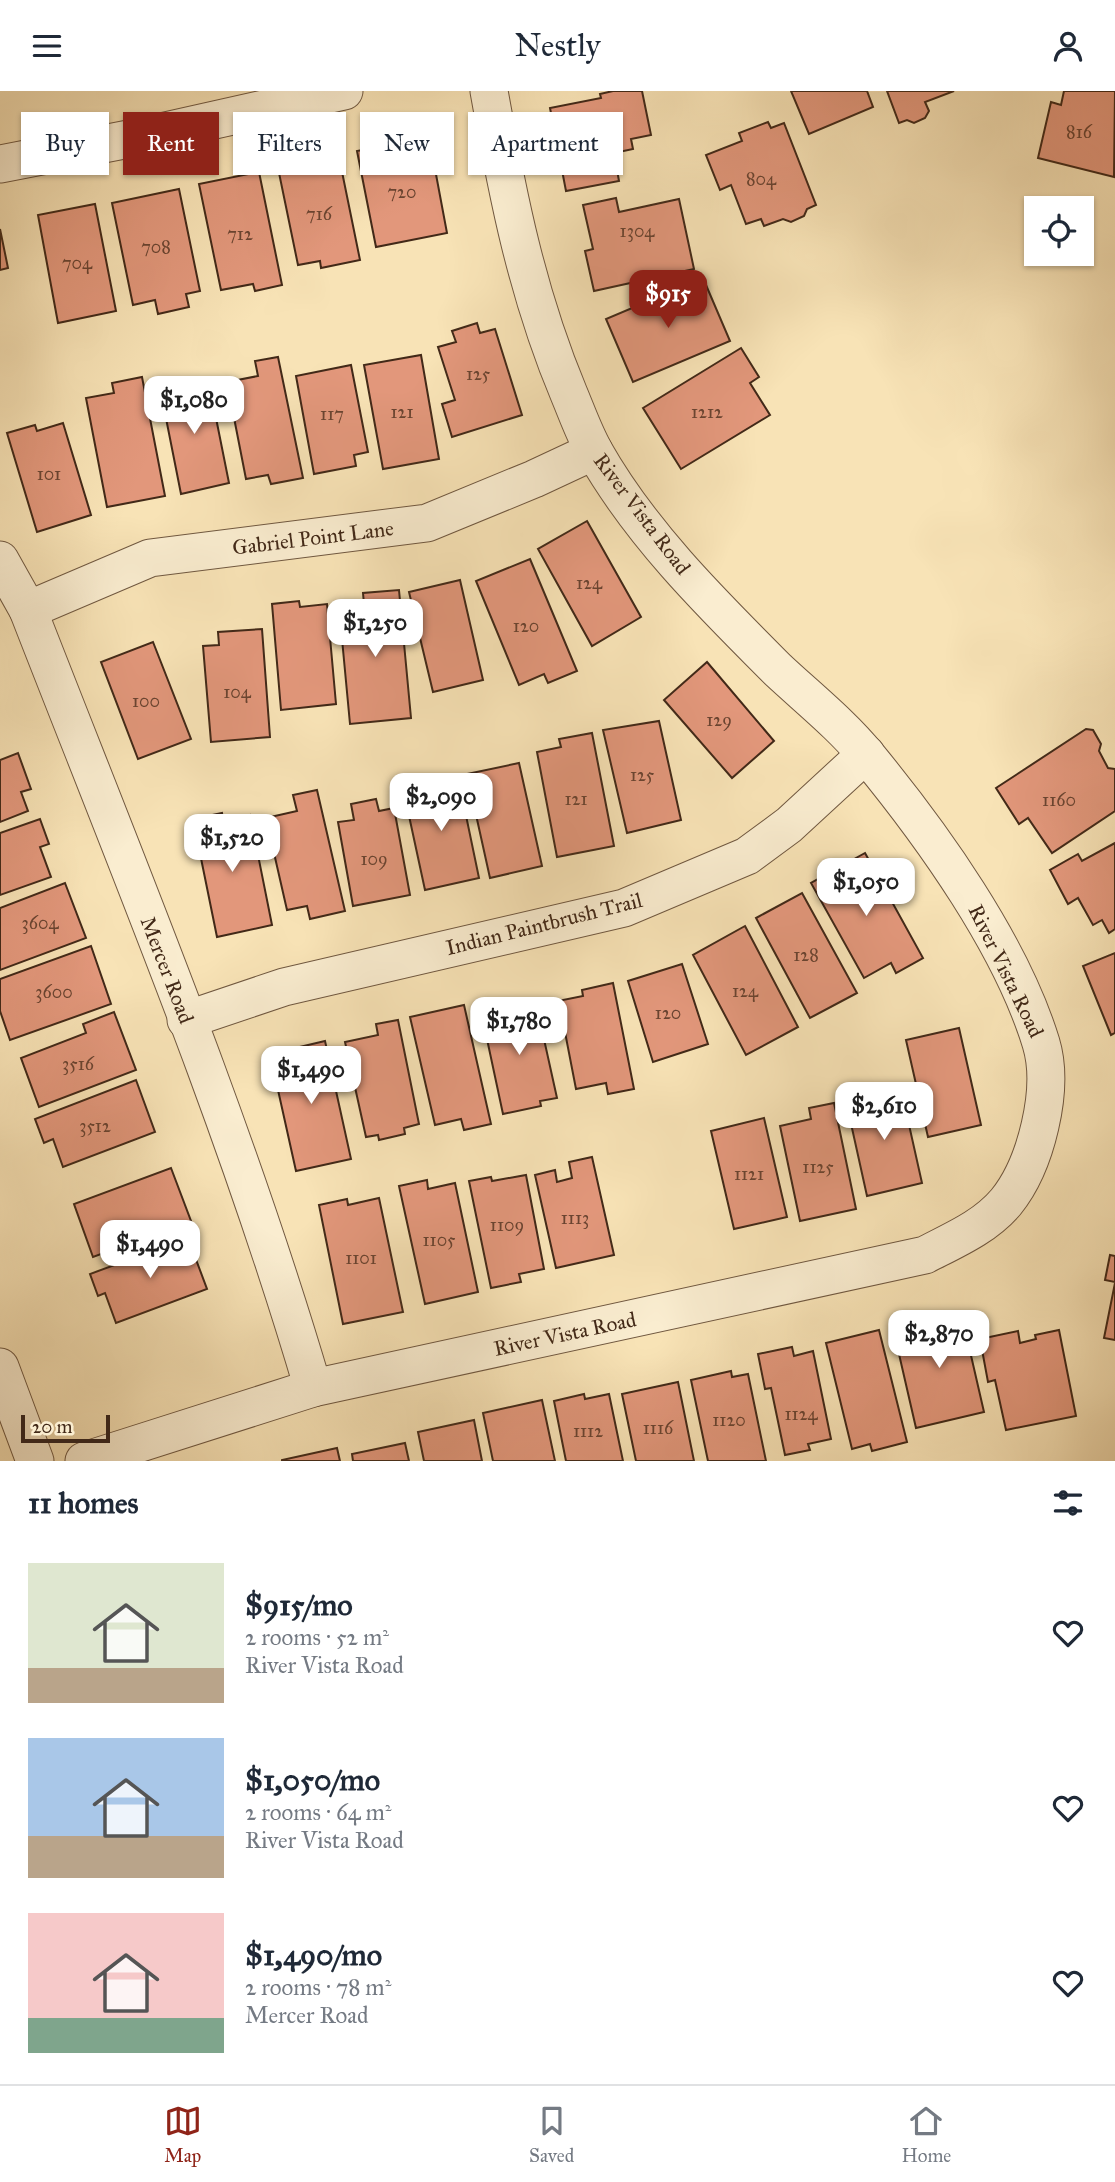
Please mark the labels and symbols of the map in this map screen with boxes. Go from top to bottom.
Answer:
house number: 816 [1066,121,1093,143]
house number: 804 [746,168,777,190]
house number: 720 [388,181,416,203]
house number: 716 [306,203,333,225]
house number: 1304 [620,220,655,242]
house number: 712 [227,223,253,245]
house number: 708 [141,236,171,258]
house number: 704 [62,252,93,274]
pin: $915 [627,271,709,330]
house number: 125 [466,363,491,385]
pin: $1,080 [137,377,251,436]
house number: 121 [390,401,414,423]
house number: 1212 [691,401,723,423]
house number: 117 [320,403,344,425]
street label: River Vista Road [588,448,696,580]
house number: 101 [37,463,61,485]
street label: Gabriel Point Lane [231,515,396,561]
house number: 124 [576,572,603,594]
pin: $1,250 [318,599,432,659]
house number: 120 [513,615,539,637]
house number: 104 [223,681,252,703]
house number: 100 [132,690,160,712]
house number: 129 [706,709,732,731]
house number: 125 [630,764,655,786]
pin: $2,090 [384,773,498,833]
house number: 121 [564,788,588,810]
house number: 1160 [1042,789,1076,811]
pin: $1,520 [175,815,289,874]
house number: 109 [360,848,388,870]
pin: $1,050 [809,859,923,918]
street label: Indian Paintbrush Trail [443,887,645,961]
street label: River Vista Road [963,900,1050,1042]
house number: 3604 [22,912,59,934]
street label: Mercer Road [135,913,199,1028]
house number: 128 [793,944,819,966]
house number: 124 [732,980,759,1002]
house number: 3600 [35,981,73,1003]
pin: $1,780 [462,997,576,1057]
house number: 120 [655,1002,681,1024]
pin: $1,490 [254,1047,368,1106]
house number: 3516 [62,1053,95,1075]
pin: $2,610 [827,1083,941,1142]
house number: 3512 [79,1115,111,1137]
house number: 1125 [802,1156,834,1178]
house number: 1121 [734,1163,764,1185]
house number: 1113 [561,1207,589,1229]
house number: 1109 [490,1214,524,1236]
pin: $1,490 [93,1221,207,1280]
house number: 1105 [423,1229,456,1251]
house number: 1101 [345,1247,377,1269]
street label: River Vista Road [491,1306,639,1362]
pin: $2,870 [882,1311,996,1370]
house number: 1124 [784,1403,819,1425]
house number: 1120 [712,1409,746,1431]
scale bar [21,1412,110,1444]
house number: 1116 [643,1417,674,1439]
house number: 1112 [573,1420,603,1442]

